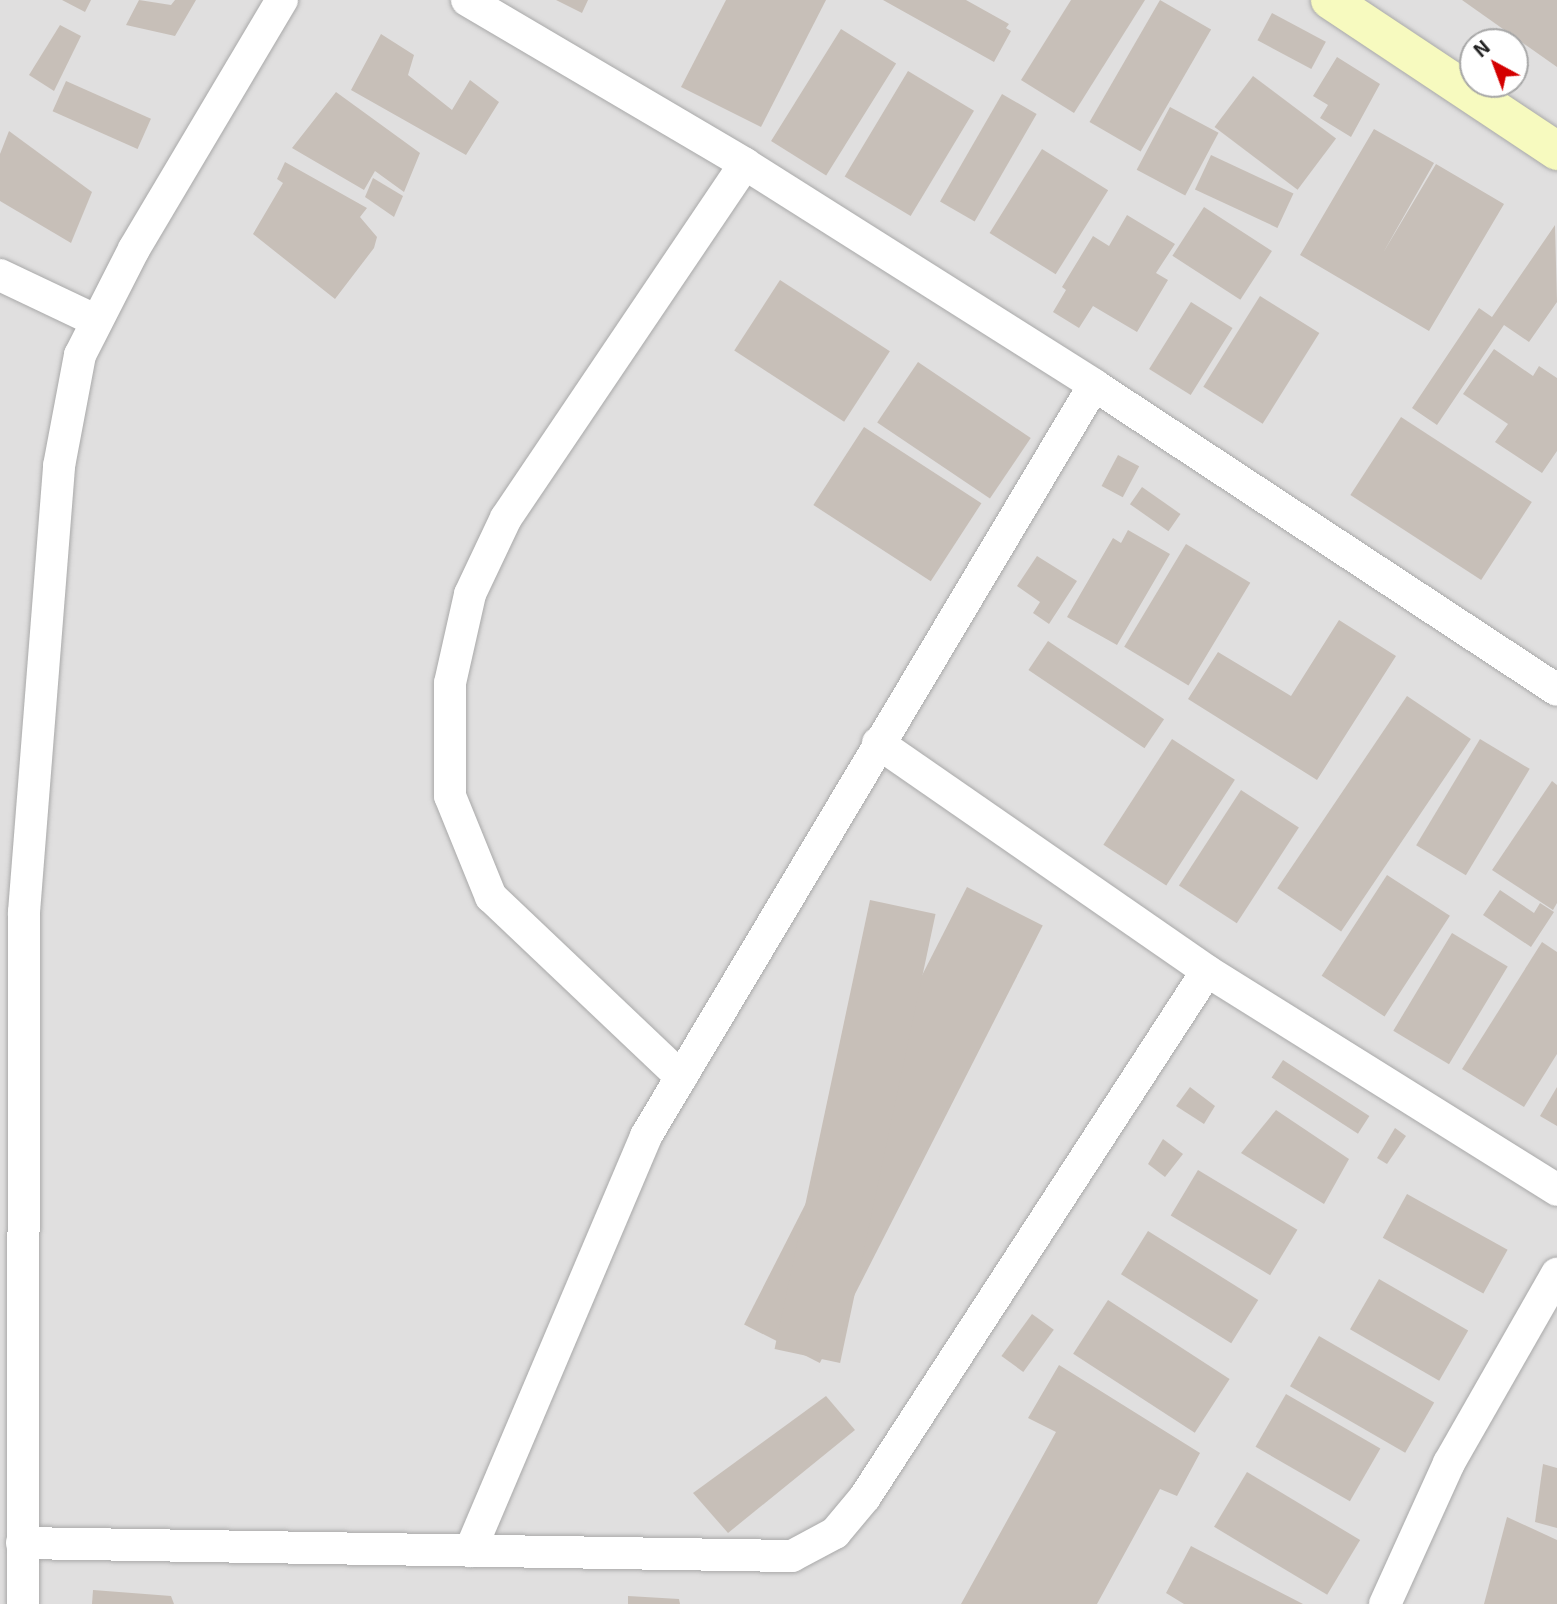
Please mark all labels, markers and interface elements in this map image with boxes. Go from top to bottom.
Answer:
north arrow [1459,28,1529,98]
text: N [1468,35,1494,61]

